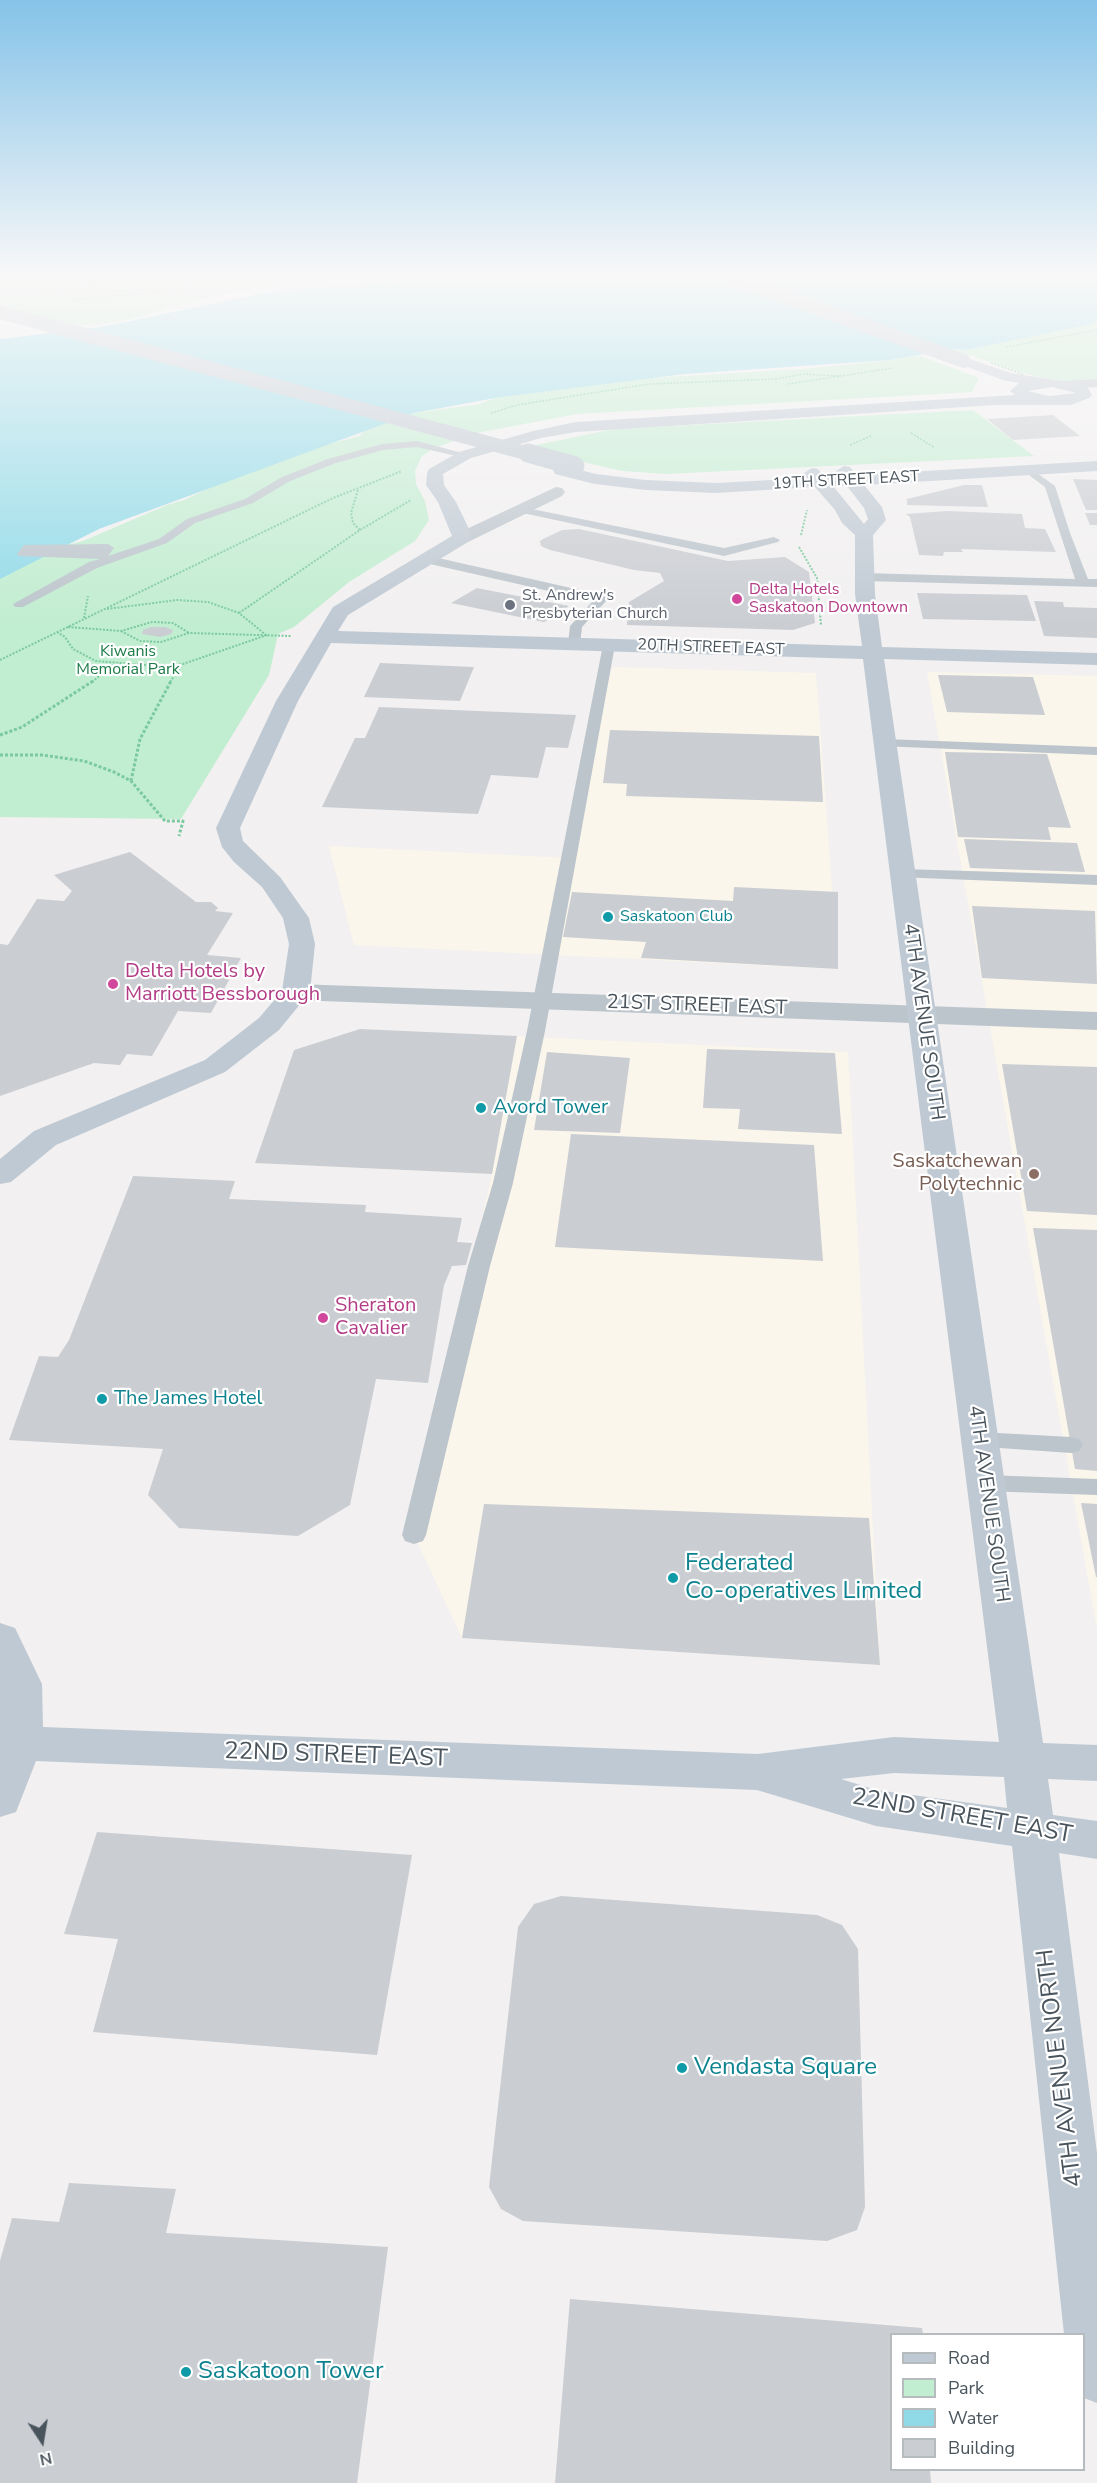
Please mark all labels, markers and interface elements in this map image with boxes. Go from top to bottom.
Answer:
street label: 19TH STREET EAST [772,468,920,494]
place label: Delta Hotels Saskatoon Downtown [749,580,908,618]
place label: St. Andrew's Presbyterian Church [522,586,667,624]
marker: Delta Hotels Saskatoon Downtown [730,592,744,606]
marker: St. Andrew's Presbyterian Church [503,598,517,612]
street label: 20TH STREET EAST [637,636,785,660]
park label: Kiwanis Memorial Park [76,642,180,680]
place label: Saskatoon Club [620,907,733,927]
marker: Saskatoon Club [601,910,615,924]
street label: 4TH AVENUE SOUTH [897,922,949,1122]
place label: Delta Hotels by Marriott Bessborough [125,960,320,1007]
marker: Delta Hotels by Marriott Bessborough [106,977,120,991]
street label: 21ST STREET EAST [606,991,788,1021]
place label: Avord Tower [493,1096,608,1120]
marker: Avord Tower [474,1101,488,1115]
place label: Saskatchewan Polytechnic [892,1150,1022,1197]
marker: Saskatchewan Polytechnic [1027,1167,1041,1181]
place label: Sheraton Cavalier [335,1294,416,1341]
marker: Sheraton Cavalier [316,1311,330,1325]
place label: The James Hotel [114,1387,262,1411]
marker: The James Hotel [95,1392,109,1406]
street label: 4TH AVENUE SOUTH [962,1404,1014,1604]
place label: Federated Co-operatives Limited [685,1550,922,1606]
marker: Federated Co-operatives Limited [666,1571,680,1585]
street label: 22ND STREET EAST [224,1738,448,1774]
street label: 22ND STREET EAST [849,1783,1075,1851]
street label: 4TH AVENUE NORTH [1032,1947,1090,2189]
place label: Vendasta Square [694,2054,877,2082]
marker: Vendasta Square [675,2061,689,2075]
legend [890,2333,1085,2471]
text: Road [948,2346,990,2370]
place label: Saskatoon Tower [198,2358,384,2386]
marker: Saskatoon Tower [179,2365,193,2379]
text: Park [948,2376,984,2400]
text: Water [948,2406,999,2430]
north arrow [12,2411,72,2471]
text: Building [948,2436,1015,2460]
text: N [38,2447,54,2471]

